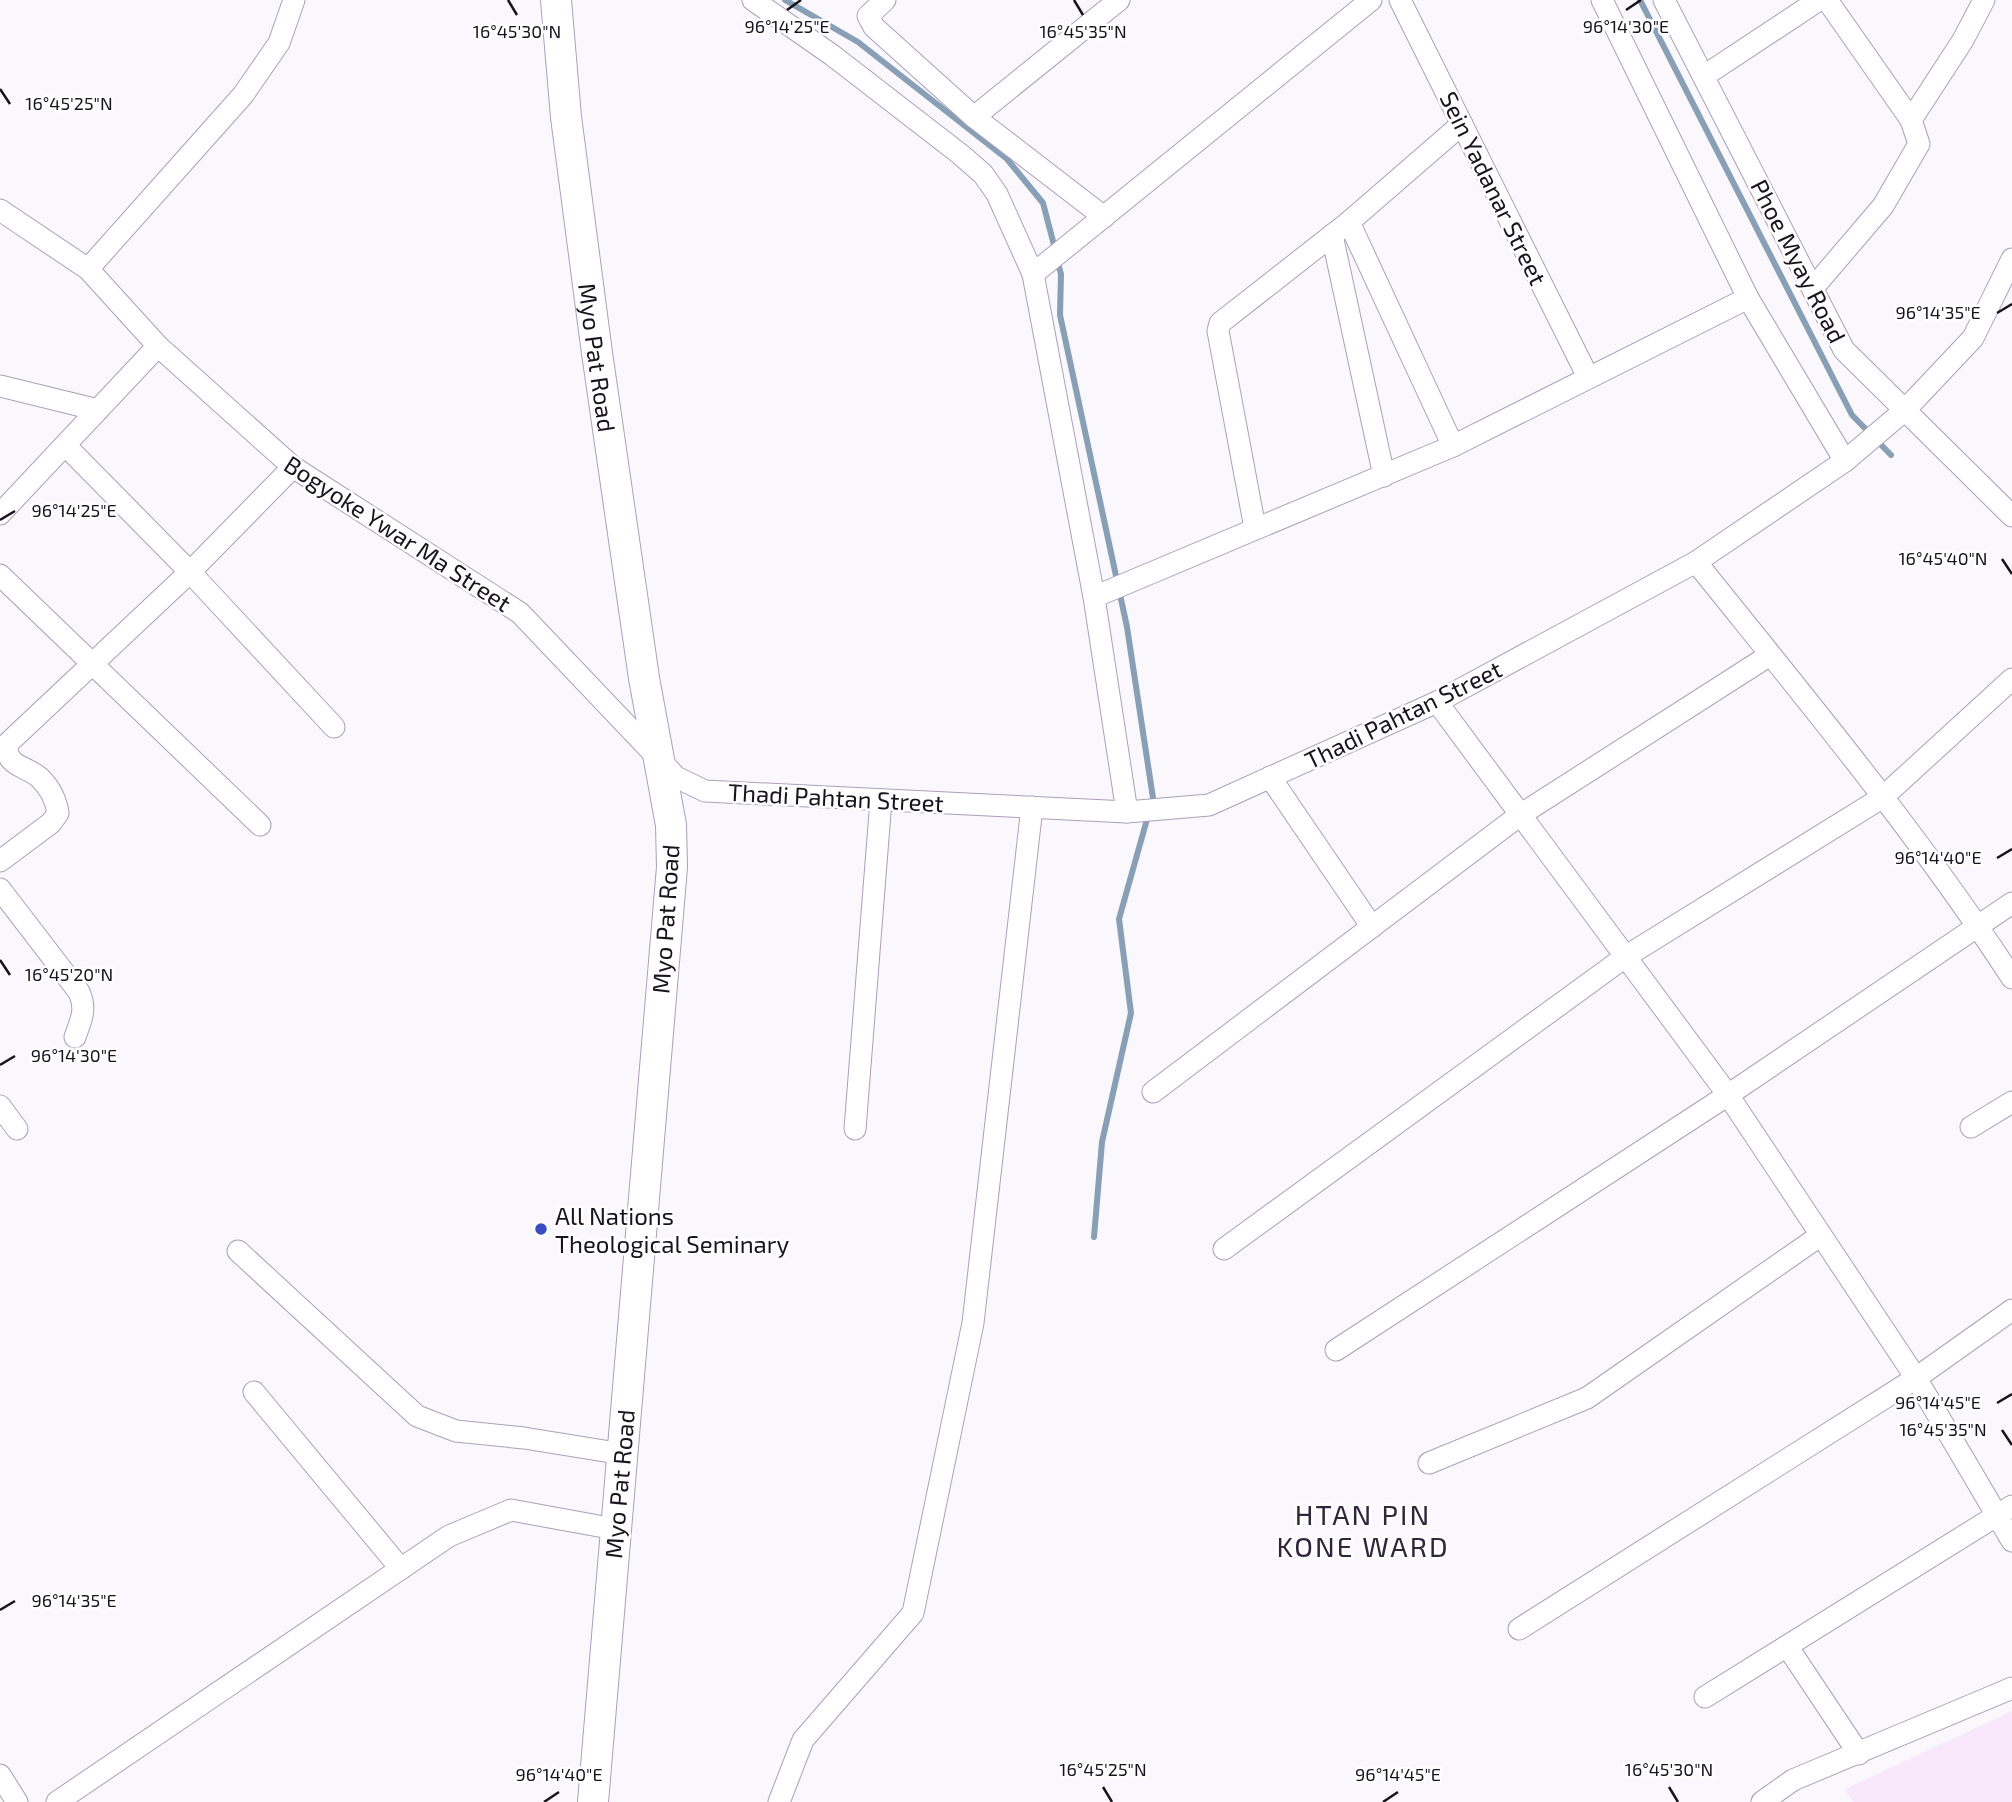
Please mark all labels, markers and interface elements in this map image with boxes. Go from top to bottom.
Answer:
text: 96°14'25"E [744,15,830,37]
text: 96°14'30"E [1583,15,1669,37]
text: 16°45'30"N [473,20,561,42]
text: 16°45'35"N [1039,20,1127,42]
street label: Sein Yadanar Street [1435,87,1553,289]
text: 16°45'25"N [25,92,113,114]
street label: Phoe Myay Road [1745,174,1853,348]
street label: Myo Pat Road [573,281,623,434]
text: 96°14'35"E [1895,301,1981,323]
street label: Bogyoke Ywar Ma Street [279,449,517,617]
text: 96°14'25"E [31,499,117,521]
text: 16°45'40"N [1898,547,1988,569]
street label: Thadi Pahtan Street [1300,654,1506,774]
street label: Thadi Pahtan Street [728,777,944,817]
street label: Myo Pat Road [645,843,685,995]
text: 96°14'40"E [1894,846,1982,868]
text: 16°45'20"N [25,963,113,985]
text: 96°14'30"E [31,1044,117,1066]
place label: All Nations Theological Seminary [555,1201,789,1258]
marker: All Nations Theological Seminary [533,1221,549,1237]
text: 96°14'45"E [1895,1391,1981,1413]
street label: Myo Pat Road [598,1408,640,1560]
text: 16°45'35"N [1899,1418,1987,1440]
district label: HTAN PIN KONE WARD [1276,1497,1450,1563]
text: 96°14'35"E [31,1589,117,1611]
text: 16°45'25"N [1059,1758,1147,1780]
text: 16°45'30"N [1625,1758,1713,1780]
text: 96°14'40"E [515,1763,603,1785]
text: 96°14'45"E [1355,1763,1441,1785]

